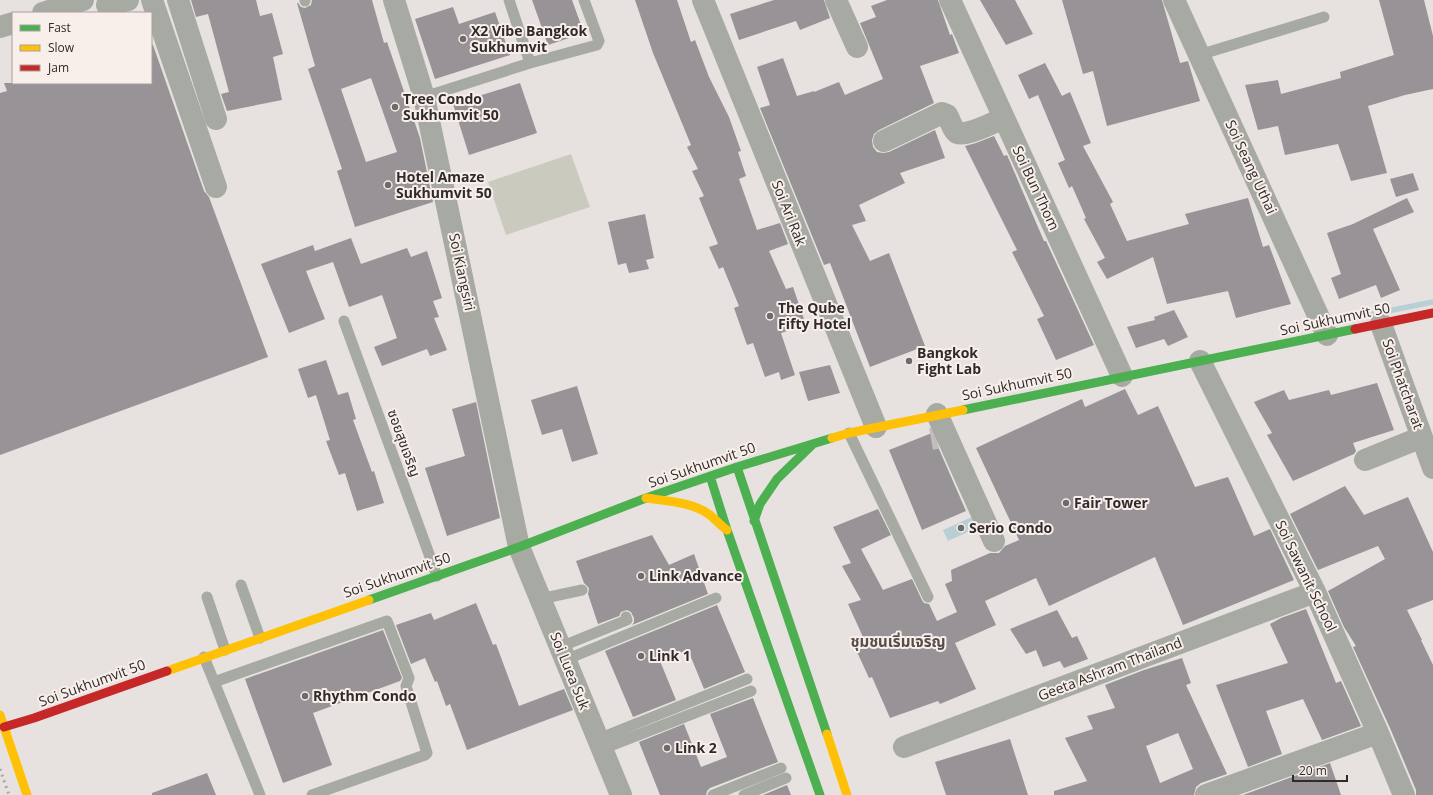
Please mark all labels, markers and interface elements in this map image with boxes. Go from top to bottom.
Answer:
legend [12,12,152,84]
text: Fast [48,19,71,36]
place label: X2 Vibe Bangkok Sukhumvit [471,21,587,56]
marker: X2 Vibe Bangkok Sukhumvit [458,34,468,44]
text: Slow [48,39,75,56]
text: Jam [47,59,69,76]
place label: Tree Condo Sukhumvit 50 [403,89,499,124]
marker: Tree Condo Sukhumvit 50 [390,102,400,112]
street label: Soi Seang Uthai [1221,117,1282,217]
street label: Soi Bun Thom [1009,143,1064,233]
place label: Hotel Amaze Sukhumvit 50 [396,167,492,202]
street label: Soi Ari Rak [768,177,811,249]
marker: Hotel Amaze Sukhumvit 50 [383,180,393,190]
street label: Soi Kiangsiri [445,231,480,312]
place label: The Qube Fifty Hotel [778,298,851,333]
street label: Soi Sukhumvit 50 [1278,298,1392,339]
marker: The Qube Fifty Hotel [765,311,775,321]
street label: Soi Phatcharat [1378,336,1429,432]
place label: Bangkok Fight Lab [917,343,981,378]
marker: Bangkok Fight Lab [904,356,914,366]
street label: Soi Sukhumvit 50 [960,363,1074,404]
street label: ซอยสุขเจริญ [383,406,425,479]
street label: Soi Sukhumvit 50 [646,437,758,492]
place label: Fair Tower [1074,493,1148,512]
marker: Fair Tower [1061,498,1071,508]
street label: Soi Sawanit School [1271,517,1342,635]
place label: Serio Condo [969,518,1053,537]
marker: Serio Condo [956,523,966,533]
street label: Soi Sukhumvit 50 [341,547,453,602]
place label: Link Advance [649,566,742,585]
marker: Link Advance [636,571,646,581]
street label: Soi Luea Suk [546,629,595,713]
district label: ชุมชนเริ่มเจริญ [850,631,946,651]
street label: Geeta Ashram Thailand [1035,632,1184,705]
place label: Link 1 [649,646,691,665]
marker: Link 1 [636,651,646,661]
street label: Soi Sukhumvit 50 [36,654,148,711]
place label: Rhythm Condo [313,686,417,705]
marker: Rhythm Condo [300,691,310,701]
place label: Link 2 [675,738,717,757]
marker: Link 2 [662,743,672,753]
scale bar [1293,757,1347,783]
text: 20 m [1299,762,1327,779]

